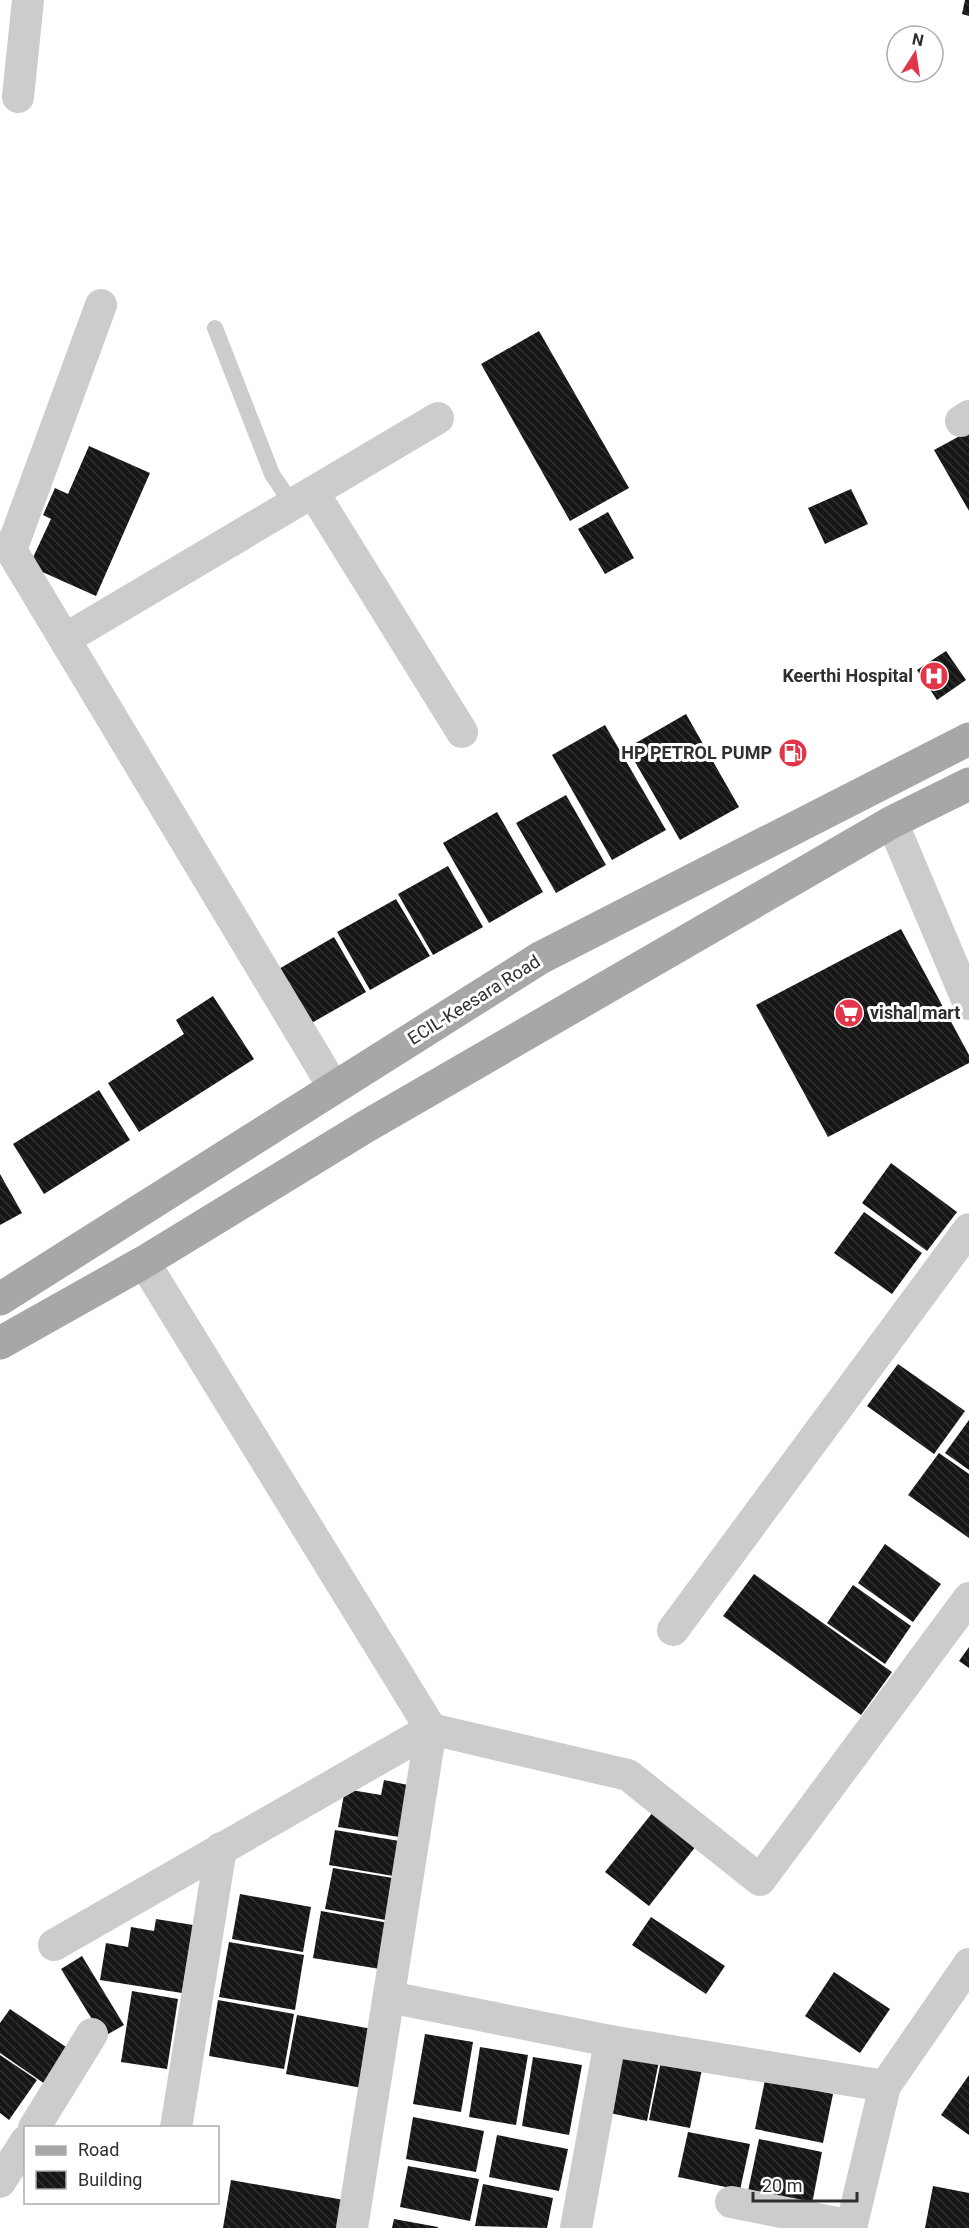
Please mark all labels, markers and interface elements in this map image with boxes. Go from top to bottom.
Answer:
north arrow [885,24,945,84]
text: N [911,29,926,50]
hospital icon: Keerthi Hospital [918,660,950,692]
place label: Keerthi Hospital [782,665,913,686]
fuel station icon: HP PETROL PUMP [777,737,809,769]
place label: HP PETROL PUMP [621,742,772,763]
street label: ECIL-Keesara Road [404,950,544,1049]
supermarket icon: vishal mart [833,997,865,1029]
place label: vishal mart [870,1002,960,1023]
legend [24,2126,219,2204]
text: Road [78,2139,119,2160]
scale bar [753,2165,856,2203]
text: Building [78,2169,142,2190]
text: 20 m [762,2175,802,2196]

